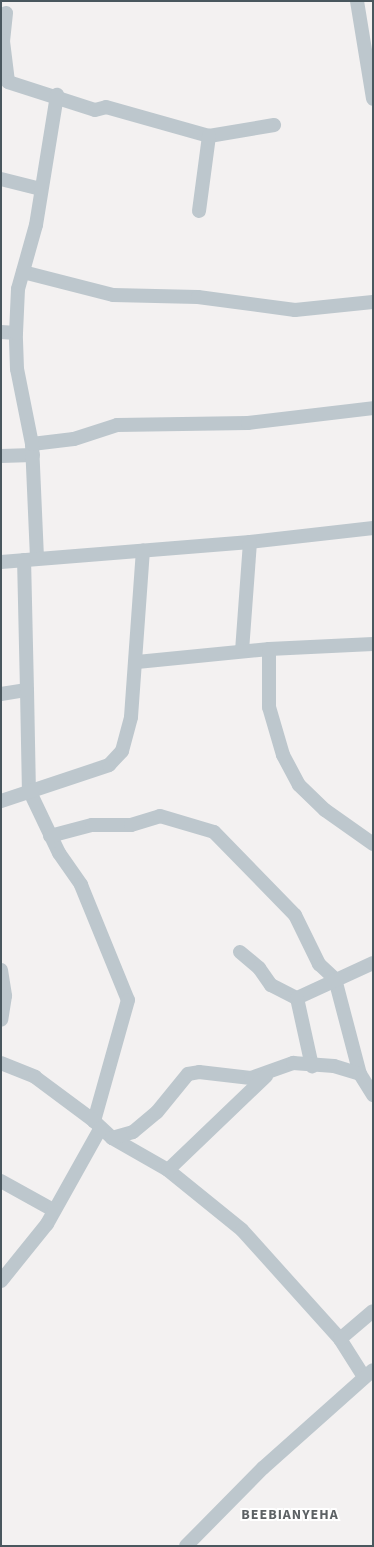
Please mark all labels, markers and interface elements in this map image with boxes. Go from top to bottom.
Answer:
district label: BEEBIANYEHA [241,1507,339,1523]

